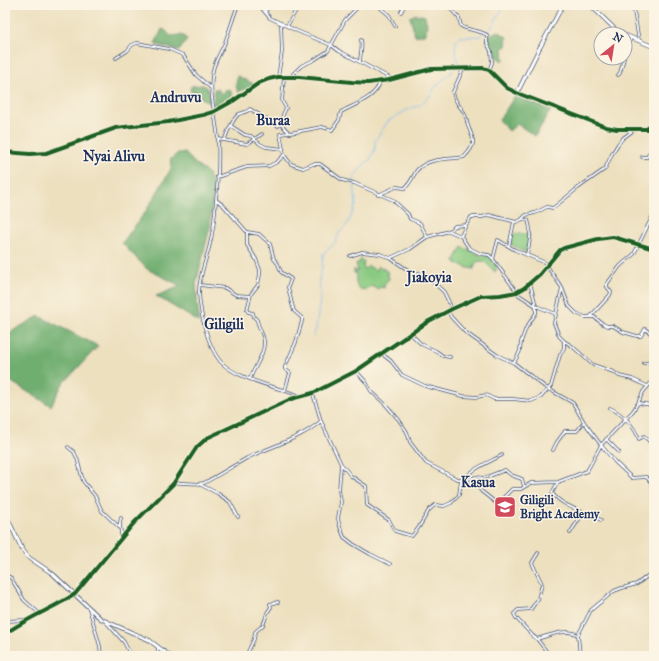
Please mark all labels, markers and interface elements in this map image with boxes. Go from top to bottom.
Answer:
north arrow [593,26,633,66]
text: N [610,30,626,46]
district label: Andruvu [150,89,202,106]
district label: Buraa [256,112,291,129]
district label: Nyai Alivu [83,148,146,166]
district label: Jiakoyia [404,269,453,287]
district label: Giligili [204,316,244,334]
district label: Kasua [461,474,496,491]
place label: Giligili Bright Academy [520,493,601,522]
school or university icon: Giligili Bright Academy [492,494,518,520]

